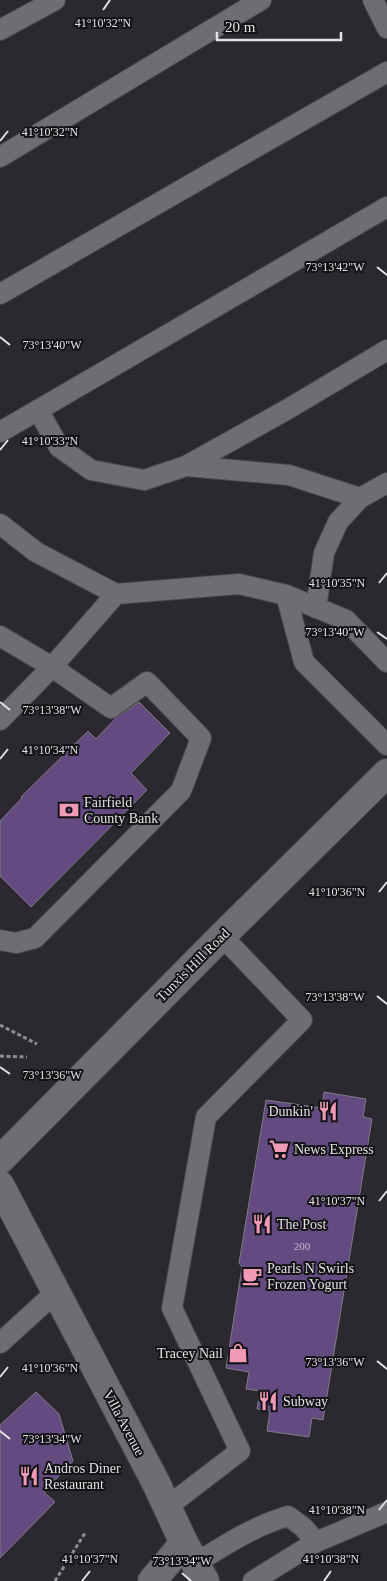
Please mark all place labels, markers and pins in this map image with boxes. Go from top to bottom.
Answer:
place label: Fairfield County Bank [84,795,158,826]
bank icon: Fairfield County Bank [58,799,80,821]
restaurant icon: Dunkin' [317,1100,339,1122]
place label: Dunkin' [268,1104,313,1119]
supermarket icon: News Express [268,1138,290,1160]
place label: News Express [294,1142,374,1157]
restaurant icon: The Post [251,1213,273,1235]
place label: The Post [277,1217,327,1232]
place label: Pearls N Swirls Frozen Yogurt [267,1261,354,1292]
cafe icon: Pearls N Swirls Frozen Yogurt [241,1265,263,1287]
shop icon: Tracey Nail [227,1342,249,1364]
place label: Tracey Nail [157,1346,223,1361]
restaurant icon: Subway [257,1390,279,1412]
place label: Subway [283,1394,328,1409]
place label: Andros Diner Restaurant [44,1461,121,1492]
restaurant icon: Andros Diner Restaurant [18,1465,40,1487]

